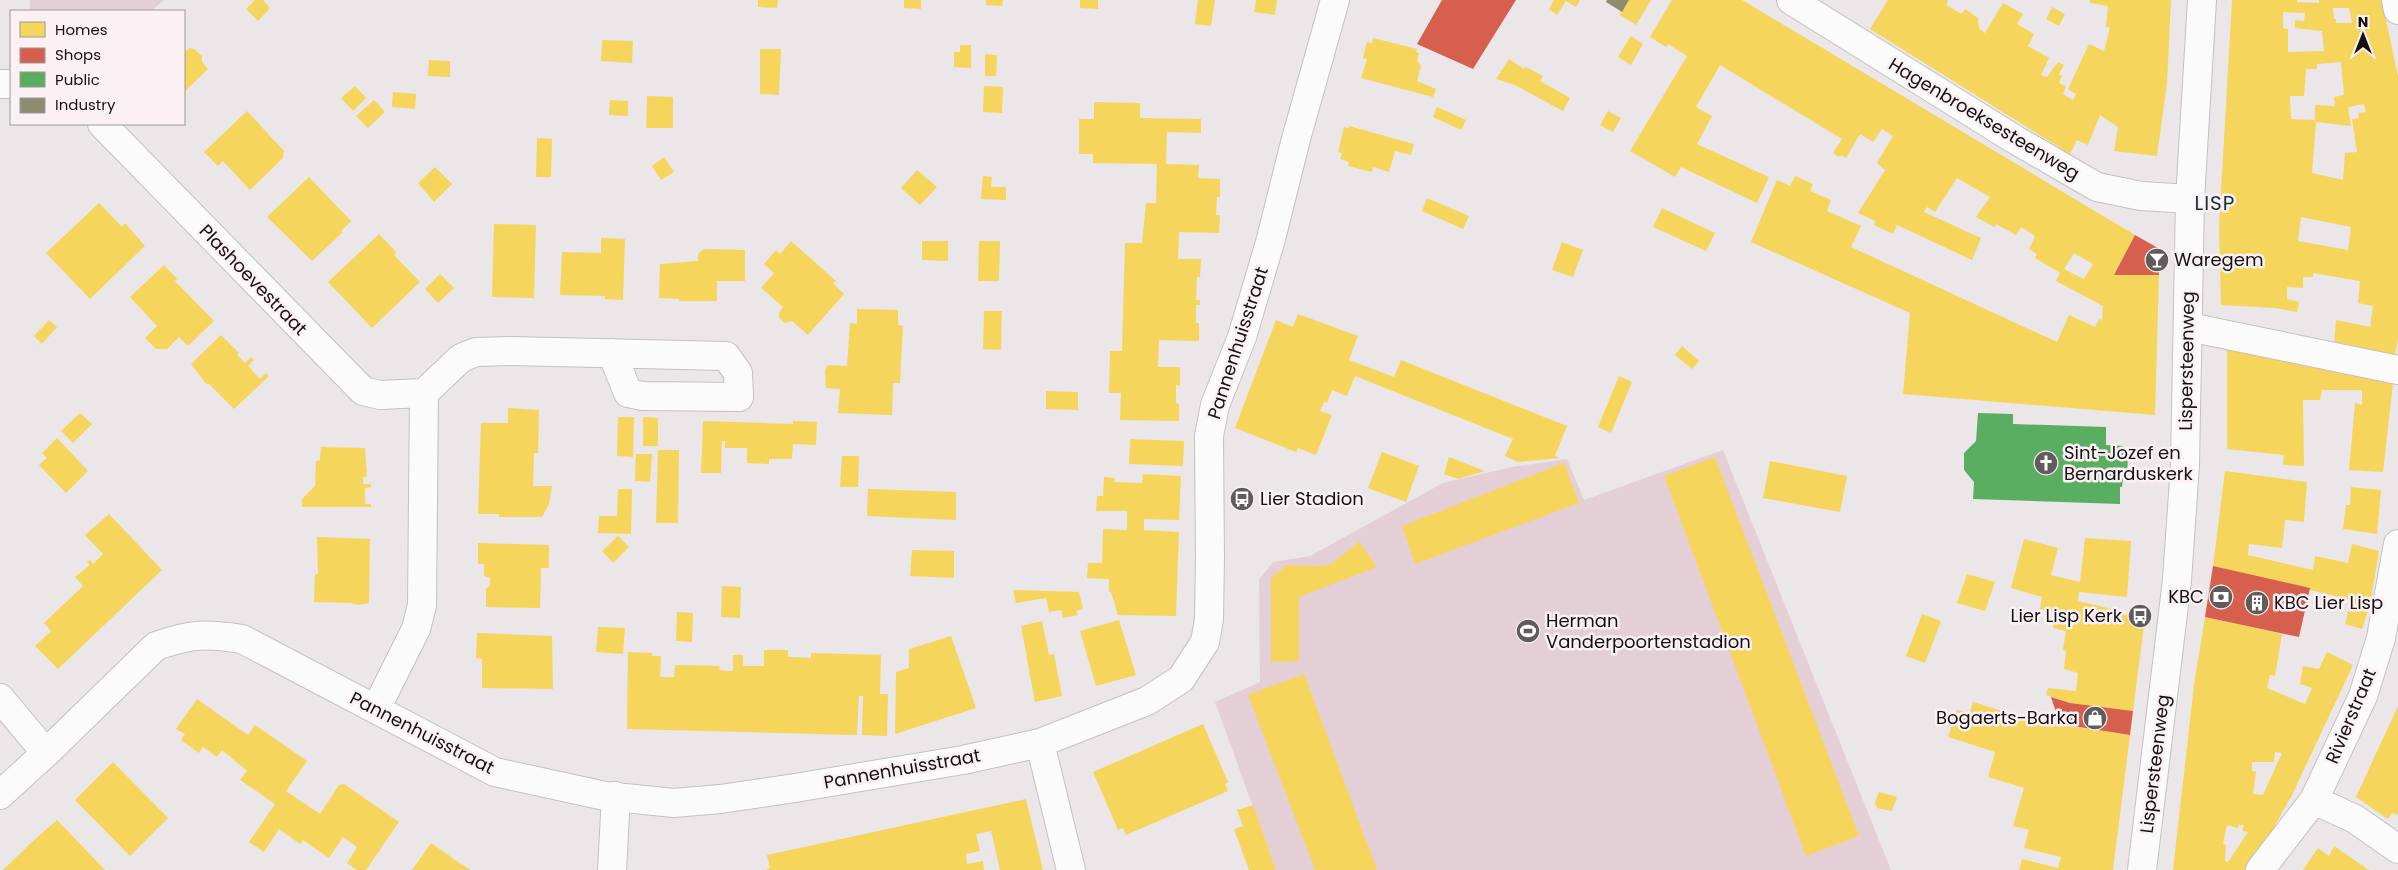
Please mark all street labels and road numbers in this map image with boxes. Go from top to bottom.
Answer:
street label: Hagenbroeksesteenweg [1884,52,2084,186]
street label: Plashoevestraat [194,219,313,341]
street label: Pannenhuisstraat [1201,264,1274,422]
street label: Lispersteenweg [2173,291,2200,431]
street label: Rivierstraat [2319,664,2382,767]
street label: Pannenhuisstraat [346,685,499,780]
street label: Lispersteenweg [2134,693,2175,835]
street label: Pannenhuisstraat [822,742,982,795]

